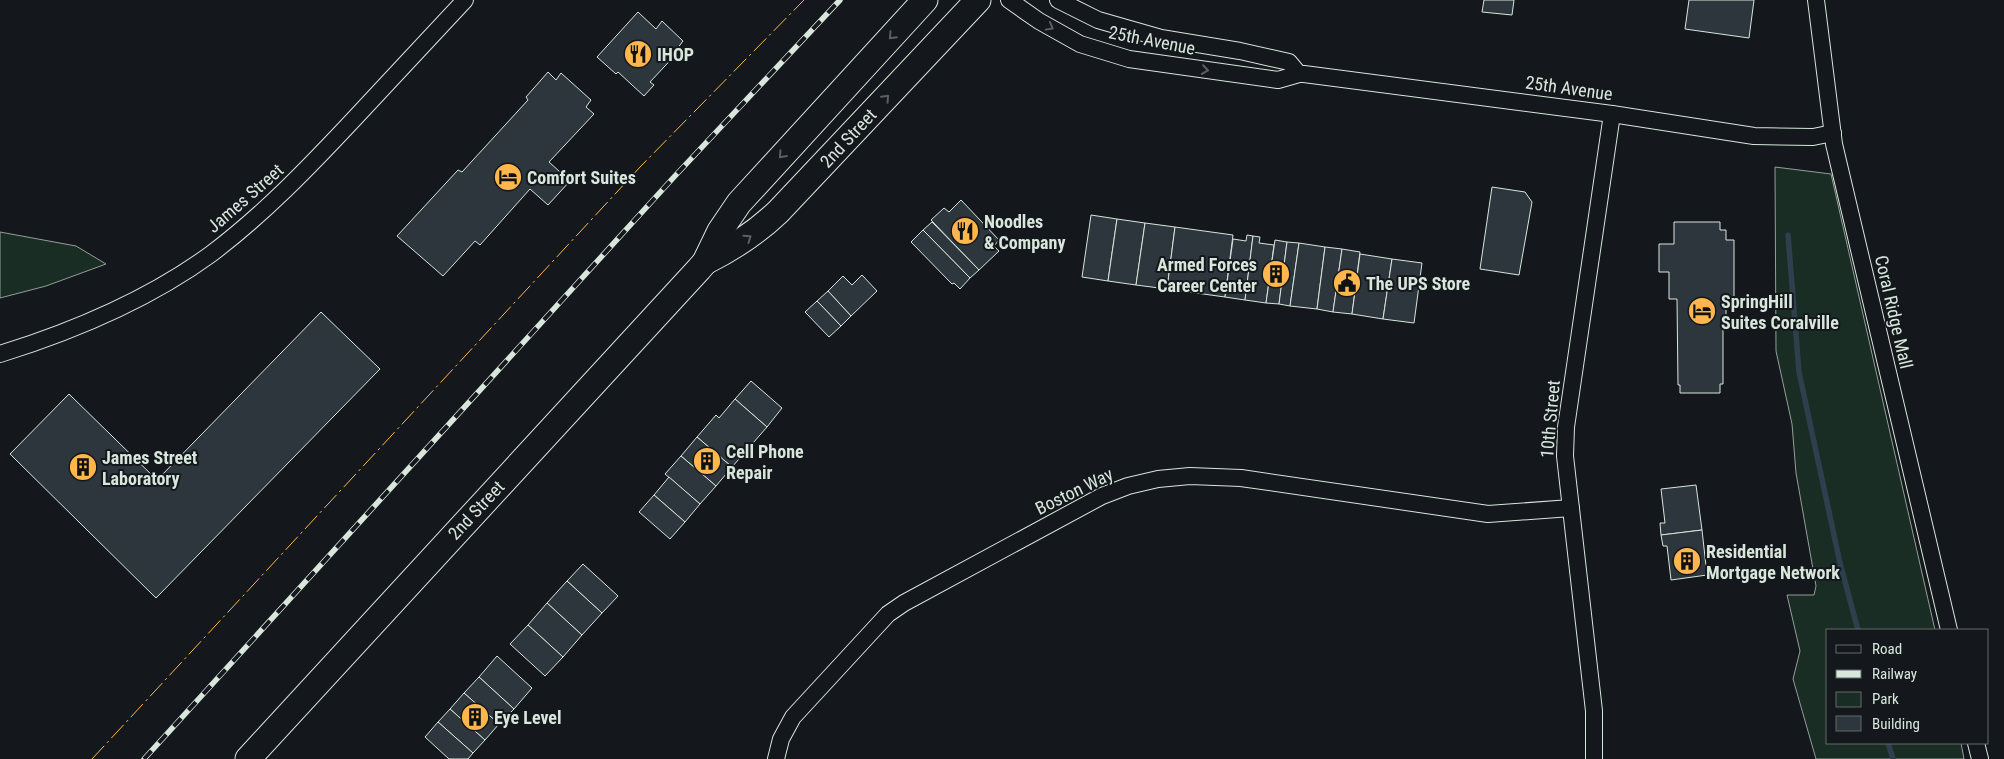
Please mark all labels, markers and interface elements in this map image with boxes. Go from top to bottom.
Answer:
one-way arrow [1044,21,1053,31]
street label: 25th Avenue [1107,21,1197,59]
one-way arrow [889,30,898,39]
restaurant icon: IHOP [623,39,653,69]
place label: IHOP [657,44,694,65]
one-way arrow [1201,64,1209,75]
street label: 25th Avenue [1524,71,1614,105]
one-way arrow [880,94,889,103]
street label: 2nd Street [815,104,881,172]
one-way arrow [778,150,787,159]
street label: James Street [203,159,287,237]
hotel icon: Comfort Suites [493,162,523,192]
place label: Comfort Suites [527,167,636,188]
place label: Noodles & Company [984,211,1065,253]
restaurant icon: Noodles & Company [950,216,980,246]
one-way arrow [742,235,751,244]
street label: Coral Ridge Mall [1871,253,1917,371]
place label: Armed Forces Career Center [1157,254,1257,296]
building icon: Armed Forces Career Center [1261,259,1291,289]
public building icon: The UPS Store [1332,268,1362,298]
place label: The UPS Store [1366,273,1470,294]
place label: SpringHill Suites Coralville [1721,291,1839,333]
hotel icon: SpringHill Suites Coralville [1687,296,1717,326]
street label: 10th Street [1536,379,1564,459]
place label: Cell Phone Repair [726,441,804,483]
building icon: Cell Phone Repair [692,446,722,476]
place label: James Street Laboratory [102,447,198,489]
building icon: James Street Laboratory [68,452,98,482]
street label: Boston Way [1032,463,1117,519]
street label: 2nd Street [443,476,509,544]
place label: Residential Mortgage Network [1706,541,1840,583]
building icon: Residential Mortgage Network [1672,546,1702,576]
legend [1826,629,1989,744]
text: Road [1872,640,1902,658]
text: Railway [1872,665,1917,683]
text: Park [1872,690,1899,708]
building icon: Eye Level [460,702,490,732]
place label: Eye Level [494,707,562,728]
text: Building [1872,715,1920,733]

